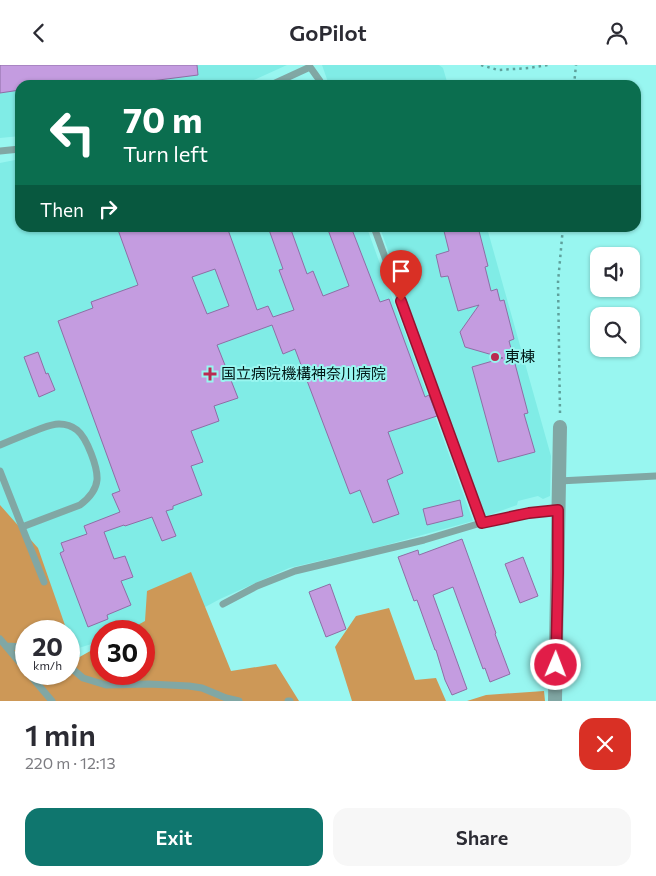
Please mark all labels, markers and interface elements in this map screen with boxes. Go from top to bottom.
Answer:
icon: back [25,19,53,47]
text: GoPilot [289,19,367,46]
icon: person [603,19,631,47]
text: 70 m [123,97,203,140]
icon: left [40,100,105,165]
text: Turn left [123,140,208,167]
icon: right [94,195,122,223]
text: Then [40,198,84,221]
map controls [590,247,640,357]
button: sound [590,247,640,297]
pin [380,250,422,301]
icon: arrive [387,257,415,285]
button: search [590,307,640,357]
place label: 東棟 [505,347,535,365]
marker: 東棟 [489,351,501,363]
place label: 国立病院機構神奈川病院 [221,364,386,382]
marker: 国立病院機構神奈川病院 [203,367,217,381]
speed limit sign: 30 [90,620,155,685]
text: 20 [32,631,63,661]
position arrow [529,638,581,690]
text: km/h [33,658,62,672]
text: 1 min [25,715,96,752]
button: close [579,718,631,770]
text: 220 m · 12:13 [25,753,116,772]
button: Exit [25,808,323,866]
button: Share [333,808,631,866]

